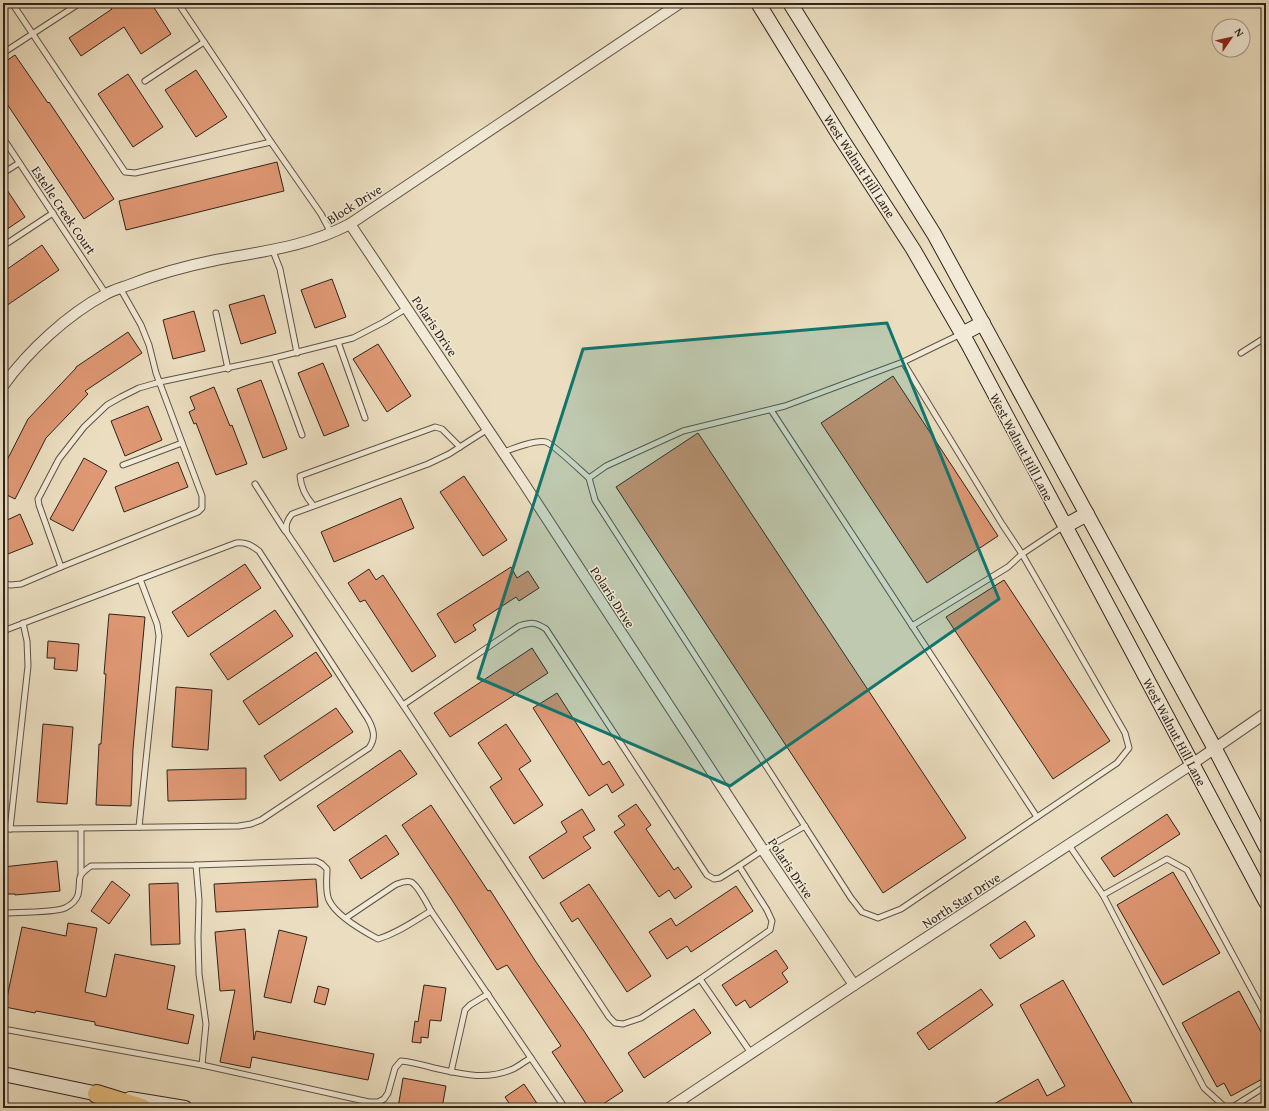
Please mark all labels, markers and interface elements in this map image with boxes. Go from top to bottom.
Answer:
north arrow [1211,18,1251,58]
text: N [1231,25,1248,40]
street label: West Walnut Hill Lane [819,111,900,222]
street label: Estelle Creek Court [27,162,101,259]
street label: Block Drive [323,180,386,229]
street label: Polaris Drive [407,292,462,360]
street label: West Walnut Hill Lane [985,390,1058,505]
street label: Polaris Drive [586,563,640,632]
street label: West Walnut Hill Lane [1138,675,1211,790]
street label: Polaris Drive [763,834,818,902]
street label: North Star Drive [918,868,1004,933]

